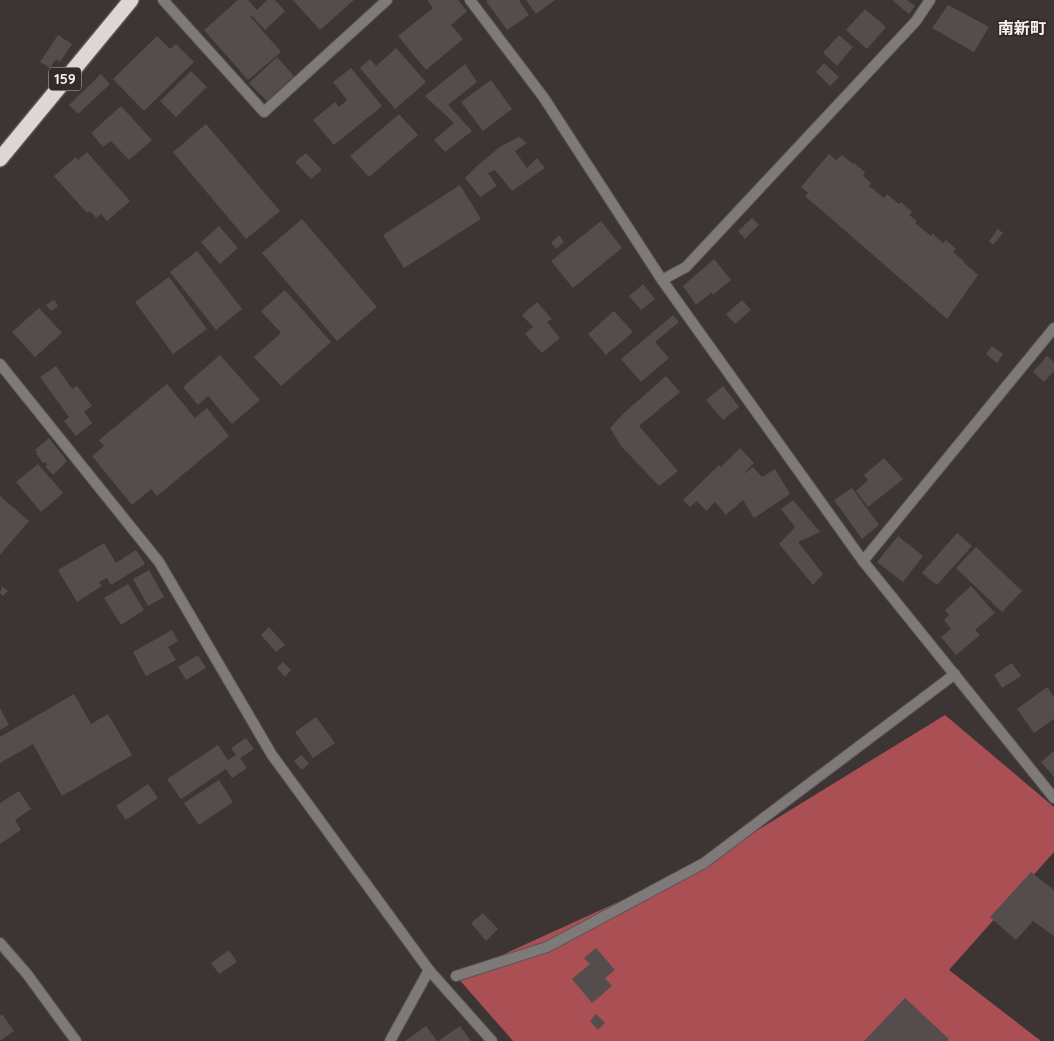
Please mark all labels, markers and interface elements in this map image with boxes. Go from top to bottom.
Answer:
district label: 南新町 [998,18,1046,38]
road number: 159 [49,68,81,90]

